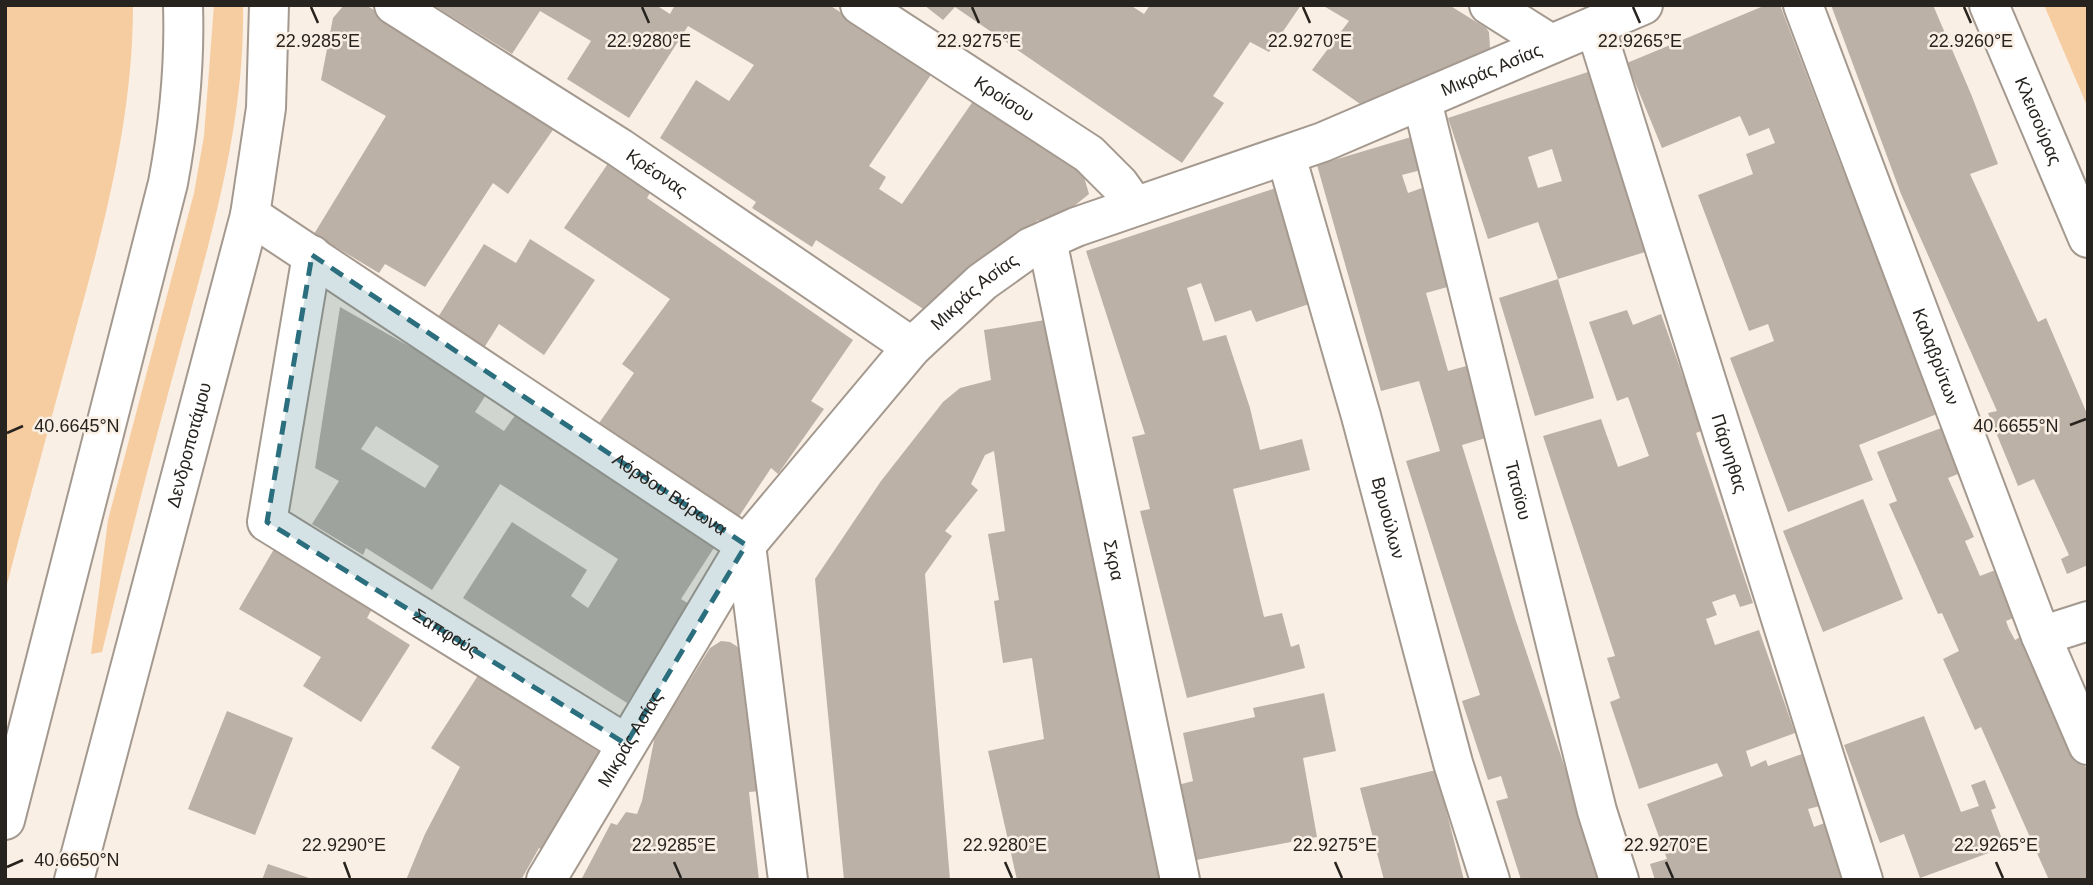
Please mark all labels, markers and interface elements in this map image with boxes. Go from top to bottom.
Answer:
text: 22.9285°E [276,31,360,51]
text: 22.9280°E [607,31,691,51]
text: 22.9275°E [937,31,1021,51]
text: 22.9270°E [1268,31,1352,51]
text: 22.9265°E [1598,31,1682,51]
text: 22.9260°E [1929,31,2013,51]
street label: Μικράς Ασίας [1438,39,1545,100]
street label: Κροίσου [971,72,1038,126]
street label: Κλεισούρας [2011,74,2066,168]
street label: Κρέσνας [622,145,691,201]
street label: Μικράς Ασίας [927,249,1022,334]
street label: Καλαβρύτων [1908,306,1963,408]
street label: Δενδροποτάμου [163,380,215,510]
street label: Πάρνηθας [1707,411,1751,496]
text: 40.6645°N [34,416,120,436]
text: 40.6655°N [1973,416,2059,436]
street label: Λόρδου Βύρωνα [609,449,730,539]
street label: Τατοϊου [1501,459,1535,522]
street label: Βρυούλων [1368,475,1408,561]
street label: Σκρα [1100,538,1127,582]
street label: Σαπφούς [409,605,483,661]
street label: Μικράς Ασίας [594,688,666,790]
text: 22.9290°E [302,835,386,855]
text: 22.9285°E [632,835,716,855]
text: 22.9280°E [963,835,1047,855]
text: 22.9275°E [1293,835,1377,855]
text: 22.9270°E [1624,835,1708,855]
text: 22.9265°E [1954,835,2038,855]
text: 40.6650°N [34,850,120,870]

